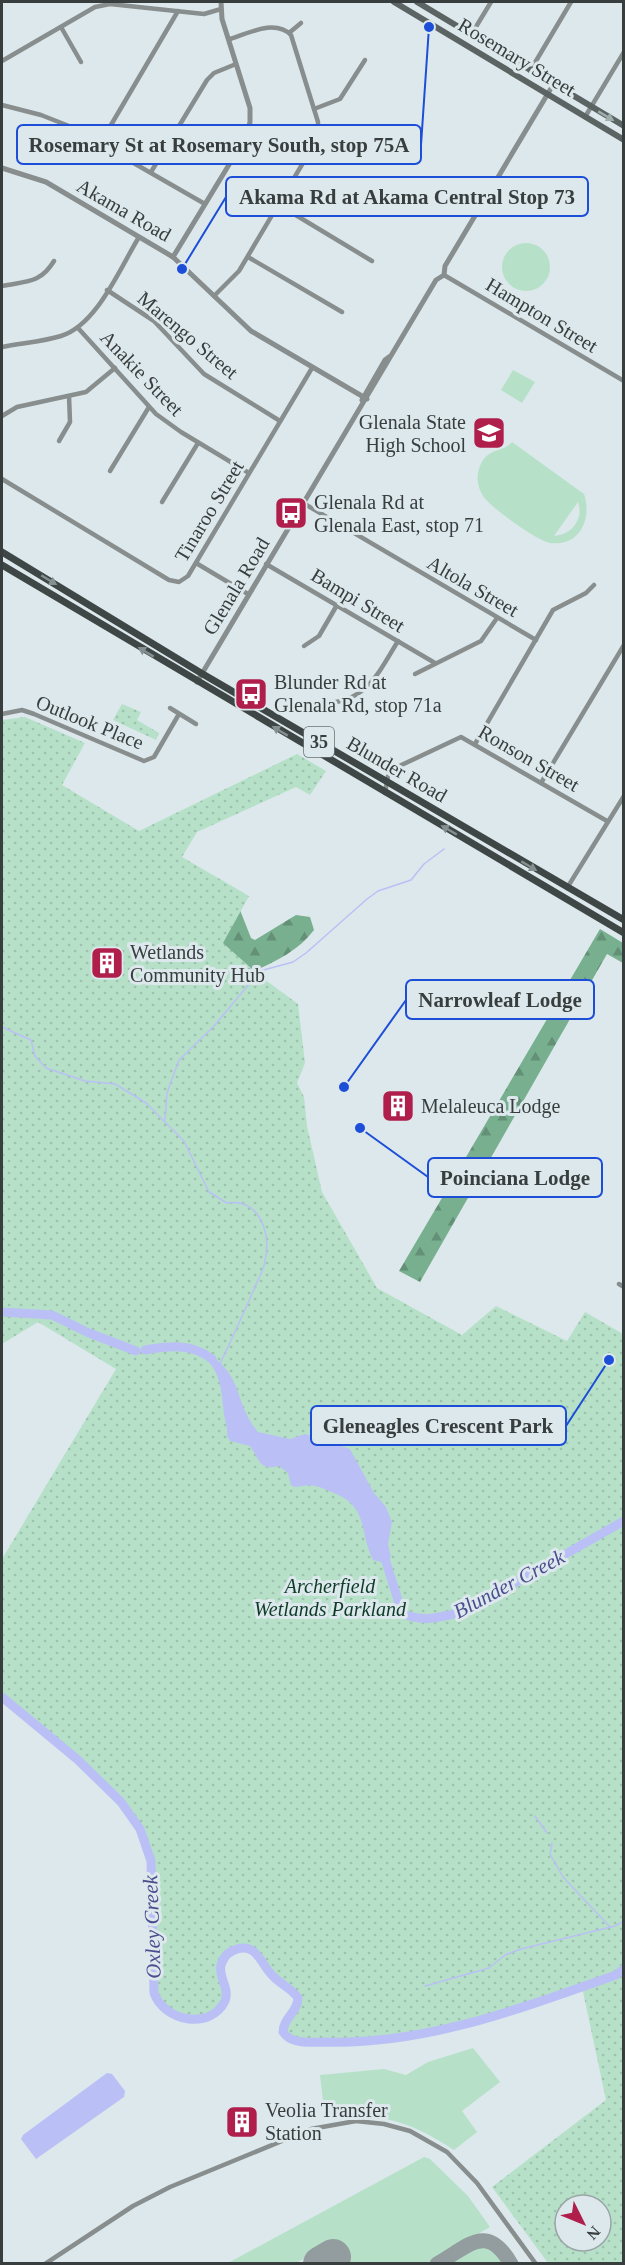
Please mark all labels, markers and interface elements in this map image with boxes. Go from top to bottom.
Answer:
street label: Rosemary Street [454,13,580,102]
one-way arrow [598,111,615,121]
callout: Rosemary St at Rosemary South, stop 75A [17,125,421,164]
text: Rosemary St at Rosemary South, stop 75A [29,133,410,157]
street label: Akama Road [73,174,175,246]
callout: Akama Rd at Akama Central Stop 73 [226,177,588,216]
text: Akama Rd at Akama Central Stop 73 [239,185,575,209]
street label: Hampton Street [482,273,602,358]
street label: Marengo Street [133,287,243,384]
street label: Anakie Street [96,326,188,420]
place label: Glenala State High School [359,411,466,457]
school or university icon: Glenala State High School [471,415,507,451]
street label: Tinaroo Street [170,456,248,566]
place label: Glenala Rd at Glenala East, stop 71 [314,491,484,537]
bus stop icon: Glenala Rd at Glenala East, stop 71 [273,495,309,531]
street label: Glenala Road [198,533,274,639]
street label: Altola Street [423,551,523,621]
street label: Bampi Street [307,564,409,638]
one-way arrow [41,574,57,585]
one-way arrow [138,646,154,657]
place label: Blunder Rd at Glenala Rd, stop 71a [274,671,442,717]
bus stop icon: Blunder Rd at Glenala Rd, stop 71a [233,676,269,712]
street label: Outlook Place [33,690,147,754]
street label: Ronson Street [475,720,584,796]
one-way arrow [272,725,288,736]
road number: 35 [304,727,334,757]
street label: Blunder Road [343,732,451,806]
one-way arrow [441,825,457,836]
one-way arrow [521,860,537,871]
place label: Wetlands Community Hub [130,941,265,987]
building icon: Wetlands Community Hub [89,945,125,981]
callout: Narrowleaf Lodge [406,980,594,1019]
text: Narrowleaf Lodge [418,988,582,1012]
building icon: Melaleuca Lodge [380,1088,416,1124]
place label: Melaleuca Lodge [421,1095,560,1118]
callout: Poinciana Lodge [428,1158,602,1197]
text: Poinciana Lodge [440,1166,590,1190]
callout: Gleneagles Crescent Park [311,1406,566,1445]
text: Gleneagles Crescent Park [323,1414,554,1438]
water label: Blunder Creek [449,1544,569,1623]
park label: Archerfield Wetlands Parkland [254,1575,407,1620]
water label: Oxley Creek [138,1874,166,1979]
place label: Veolia Transfer Station [265,2099,388,2144]
building icon: Veolia Transfer Station [224,2104,260,2140]
north arrow [553,2193,613,2253]
text: N [583,2223,604,2243]

